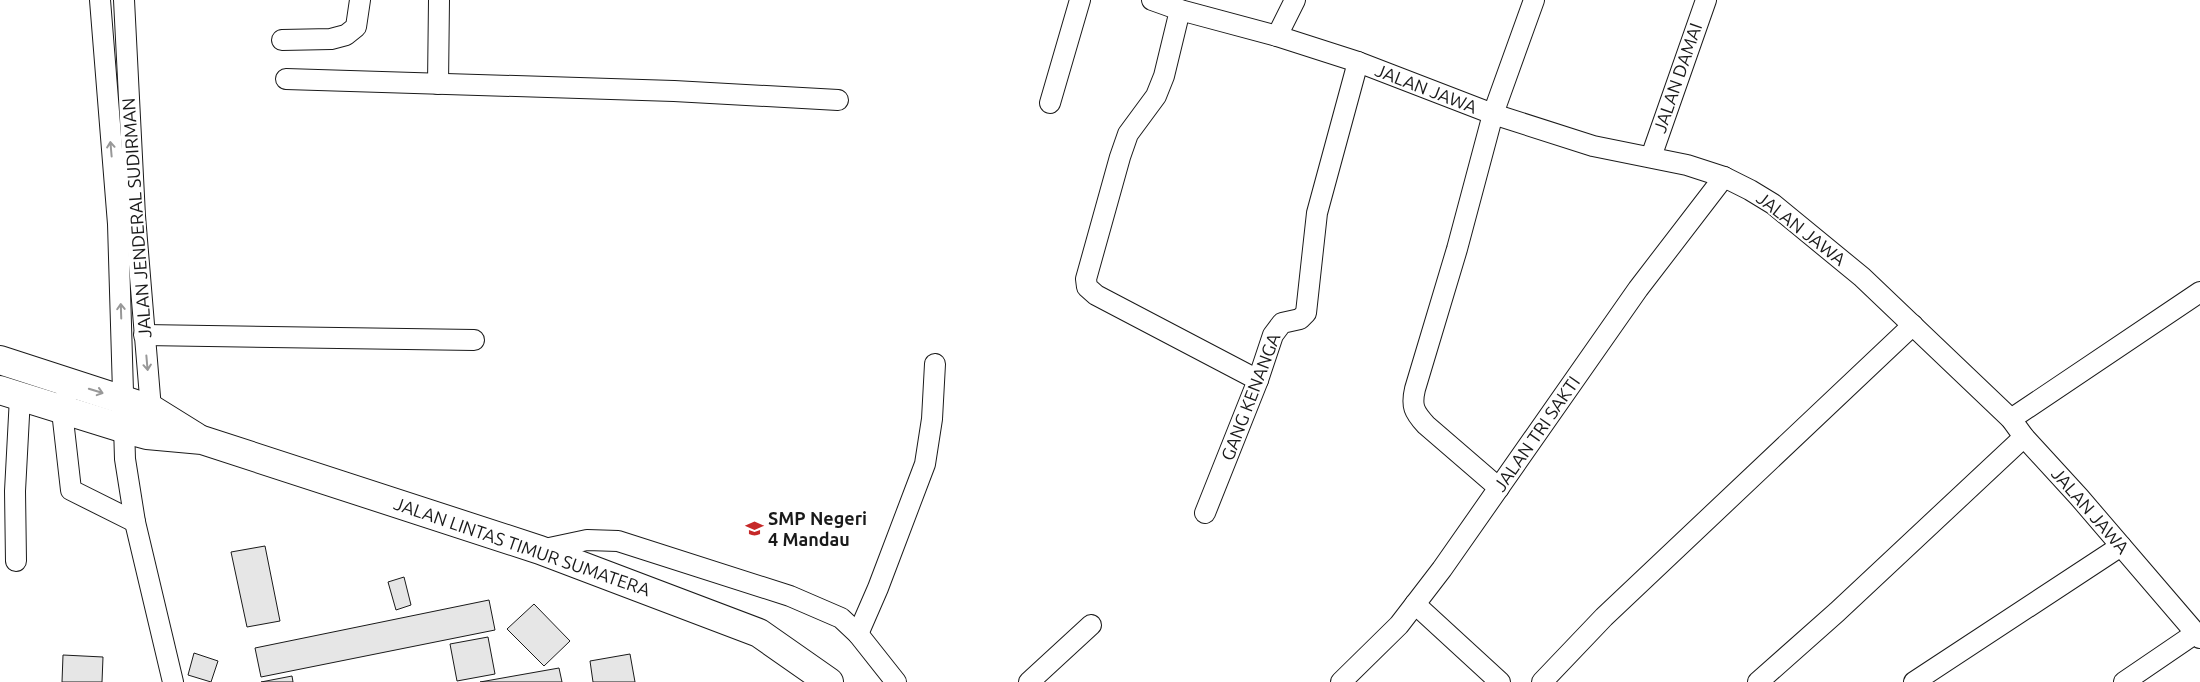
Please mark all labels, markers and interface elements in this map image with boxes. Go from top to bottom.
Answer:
street label: JALAN DAMAI [1649,20,1705,135]
street label: JALAN JAWA [1373,59,1480,117]
street label: JALAN JENDERAL SUDIRMAN [118,97,154,339]
one-way arrow [107,141,116,157]
street label: JALAN JAWA [1753,187,1850,269]
one-way arrow [116,303,126,320]
street label: GANG KENANGA [1217,330,1284,463]
one-way arrow [142,355,151,371]
street label: JALAN TRI SAKTI [1489,372,1583,495]
one-way arrow [88,387,104,397]
street label: JALAN JAWA [2048,463,2134,558]
street label: JALAN LINTAS TIMUR SUMATERA [392,493,653,599]
place label: SMP Negeri 4 Mandau [768,508,867,549]
school or university icon: SMP Negeri 4 Mandau [744,519,764,539]

